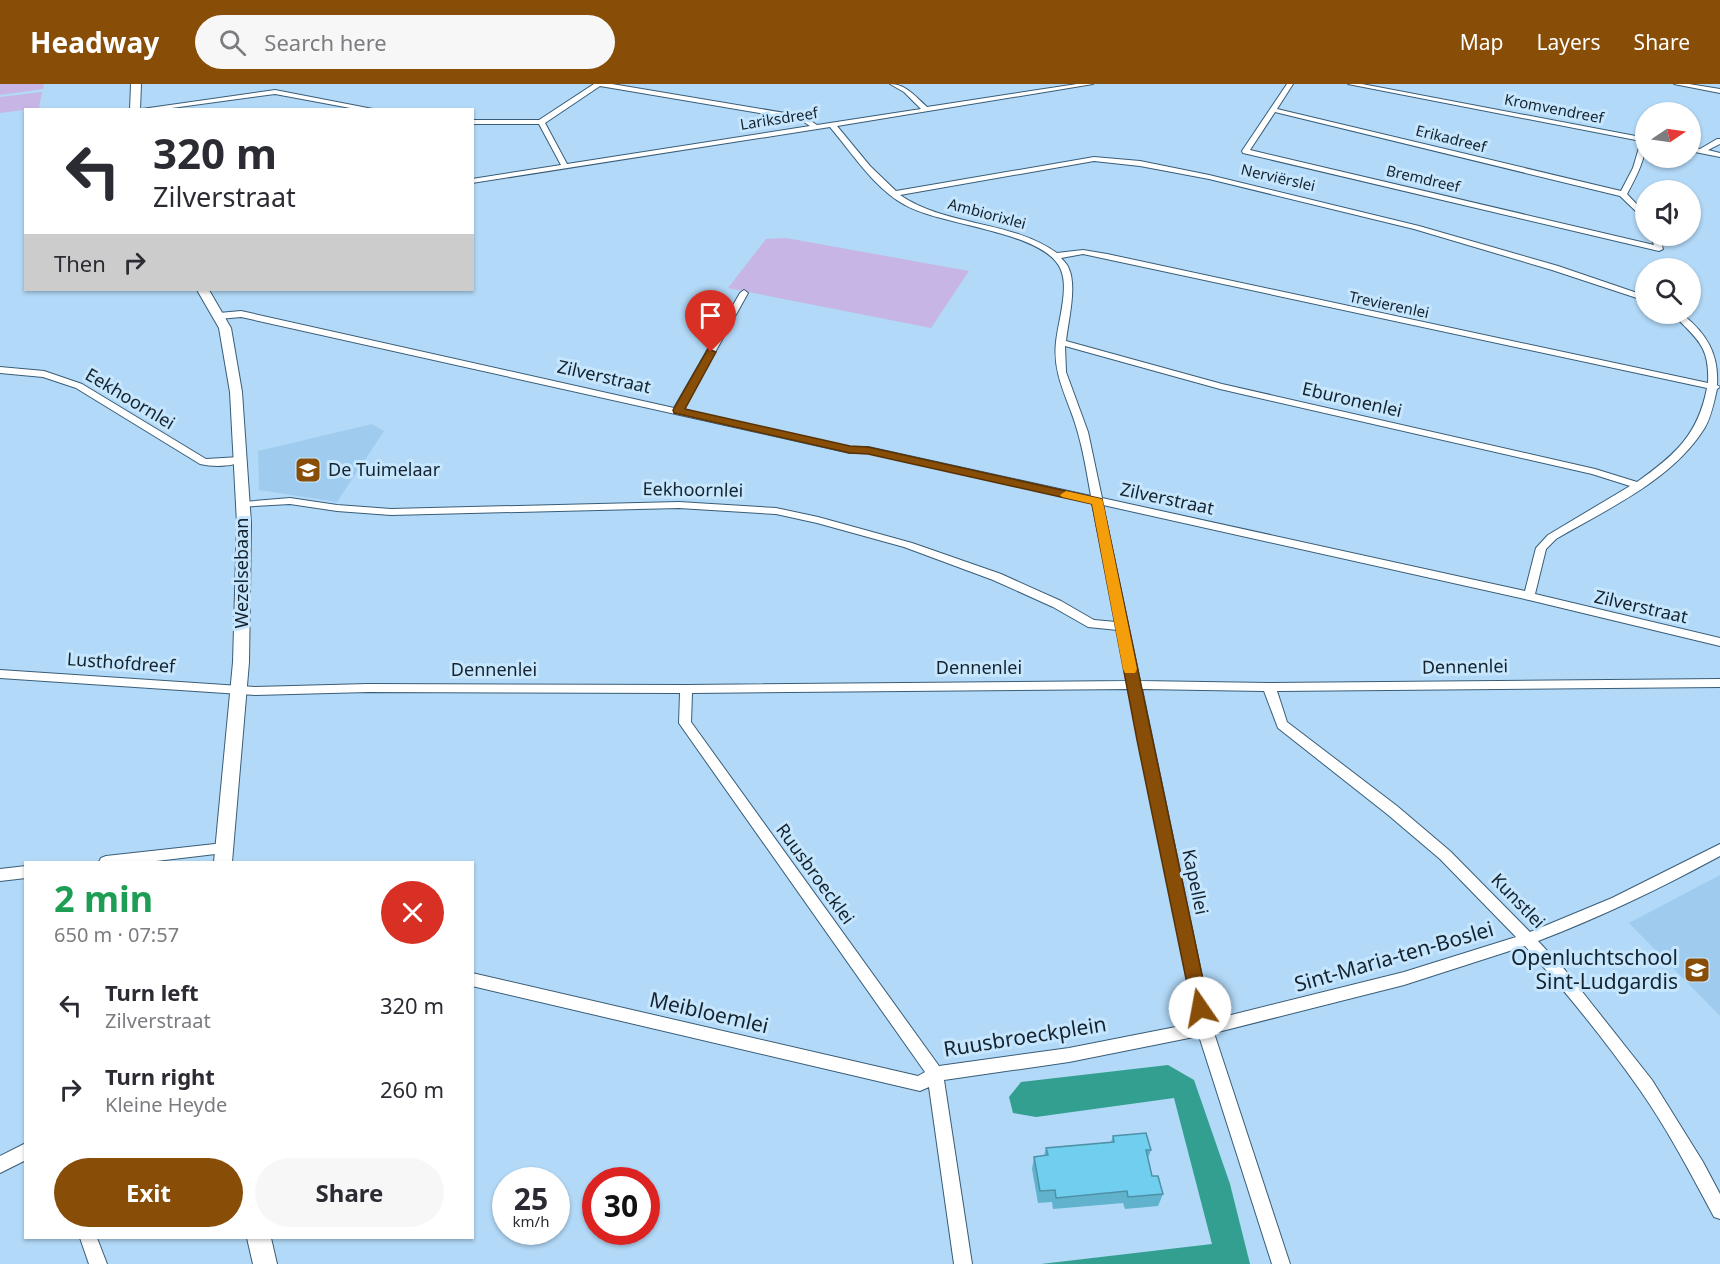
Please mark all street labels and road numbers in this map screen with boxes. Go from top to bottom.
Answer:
street label: Kromvendreef [1503,89,1606,128]
street label: Lariksdreef [738,102,820,134]
street label: Erikadreef [1414,120,1489,157]
street label: Nerviërslei [1239,159,1317,195]
street label: Bremdreef [1384,160,1463,196]
street label: Ambiorixlei [946,193,1028,233]
street label: Trevierenlei [1347,286,1431,322]
street label: Zilverstraat [555,354,654,399]
street label: Eekhoornlei [81,362,180,434]
street label: Eburonenlei [1300,376,1405,422]
street label: Eekhoornlei [642,476,744,502]
street label: Zilverstraat [1118,476,1217,520]
street label: Wezelsebaan [229,518,253,628]
street label: Zilverstraat [1592,584,1691,629]
street label: Lusthofdreef [66,646,177,678]
street label: Dennenlei [1422,653,1508,679]
street label: Dennenlei [936,655,1022,679]
street label: Dennenlei [451,657,537,681]
street label: Ruusbroecklei [771,818,860,929]
street label: Kapellei [1177,847,1215,917]
street label: Kunstlei [1486,868,1551,933]
street label: Sint-Maria-ten-Boslei [1291,914,1497,998]
street label: Meibloemlei [647,985,772,1039]
street label: Ruusbroeckplein [941,1009,1108,1063]

